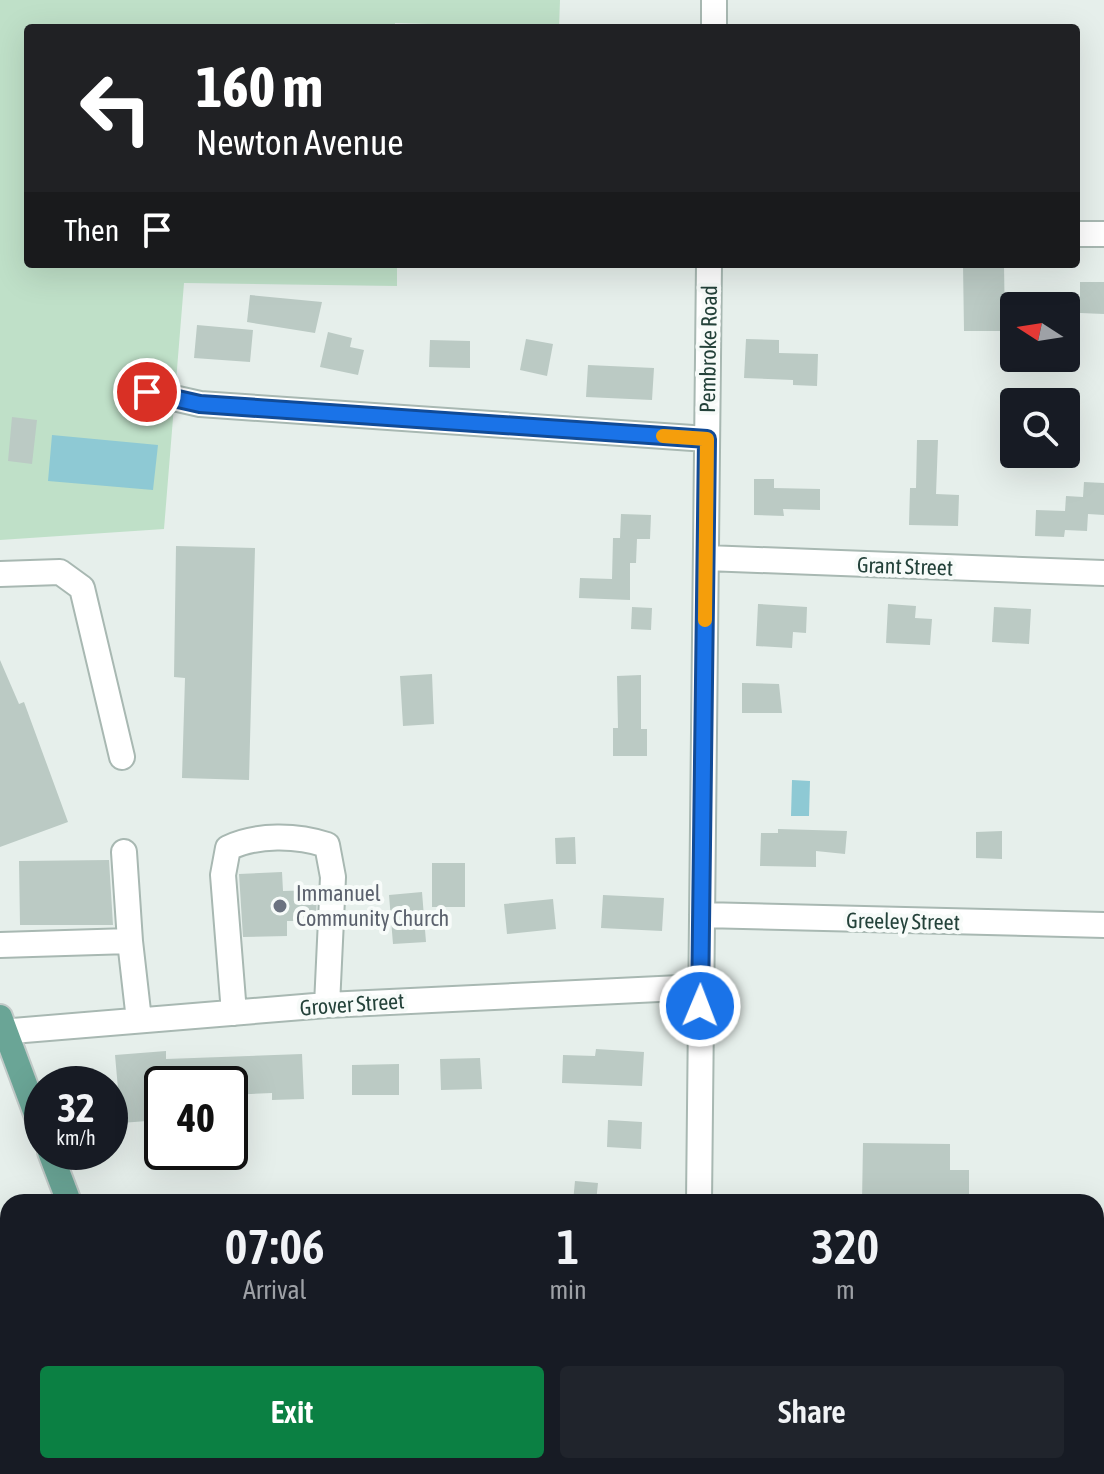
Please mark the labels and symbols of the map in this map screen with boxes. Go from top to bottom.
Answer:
street label: Pembroke Road [694,285,722,413]
north arrow [1000,292,1080,372]
pin [113,358,181,426]
street label: Grant Street [856,551,954,581]
place label: Immanuel Community Church [296,880,449,931]
marker: Immanuel Community Church [271,897,289,915]
street label: Greeley Street [846,907,960,935]
position arrow [658,964,742,1048]
street label: Grover Street [299,987,405,1021]
speed limit sign: 40 [144,1066,248,1170]

